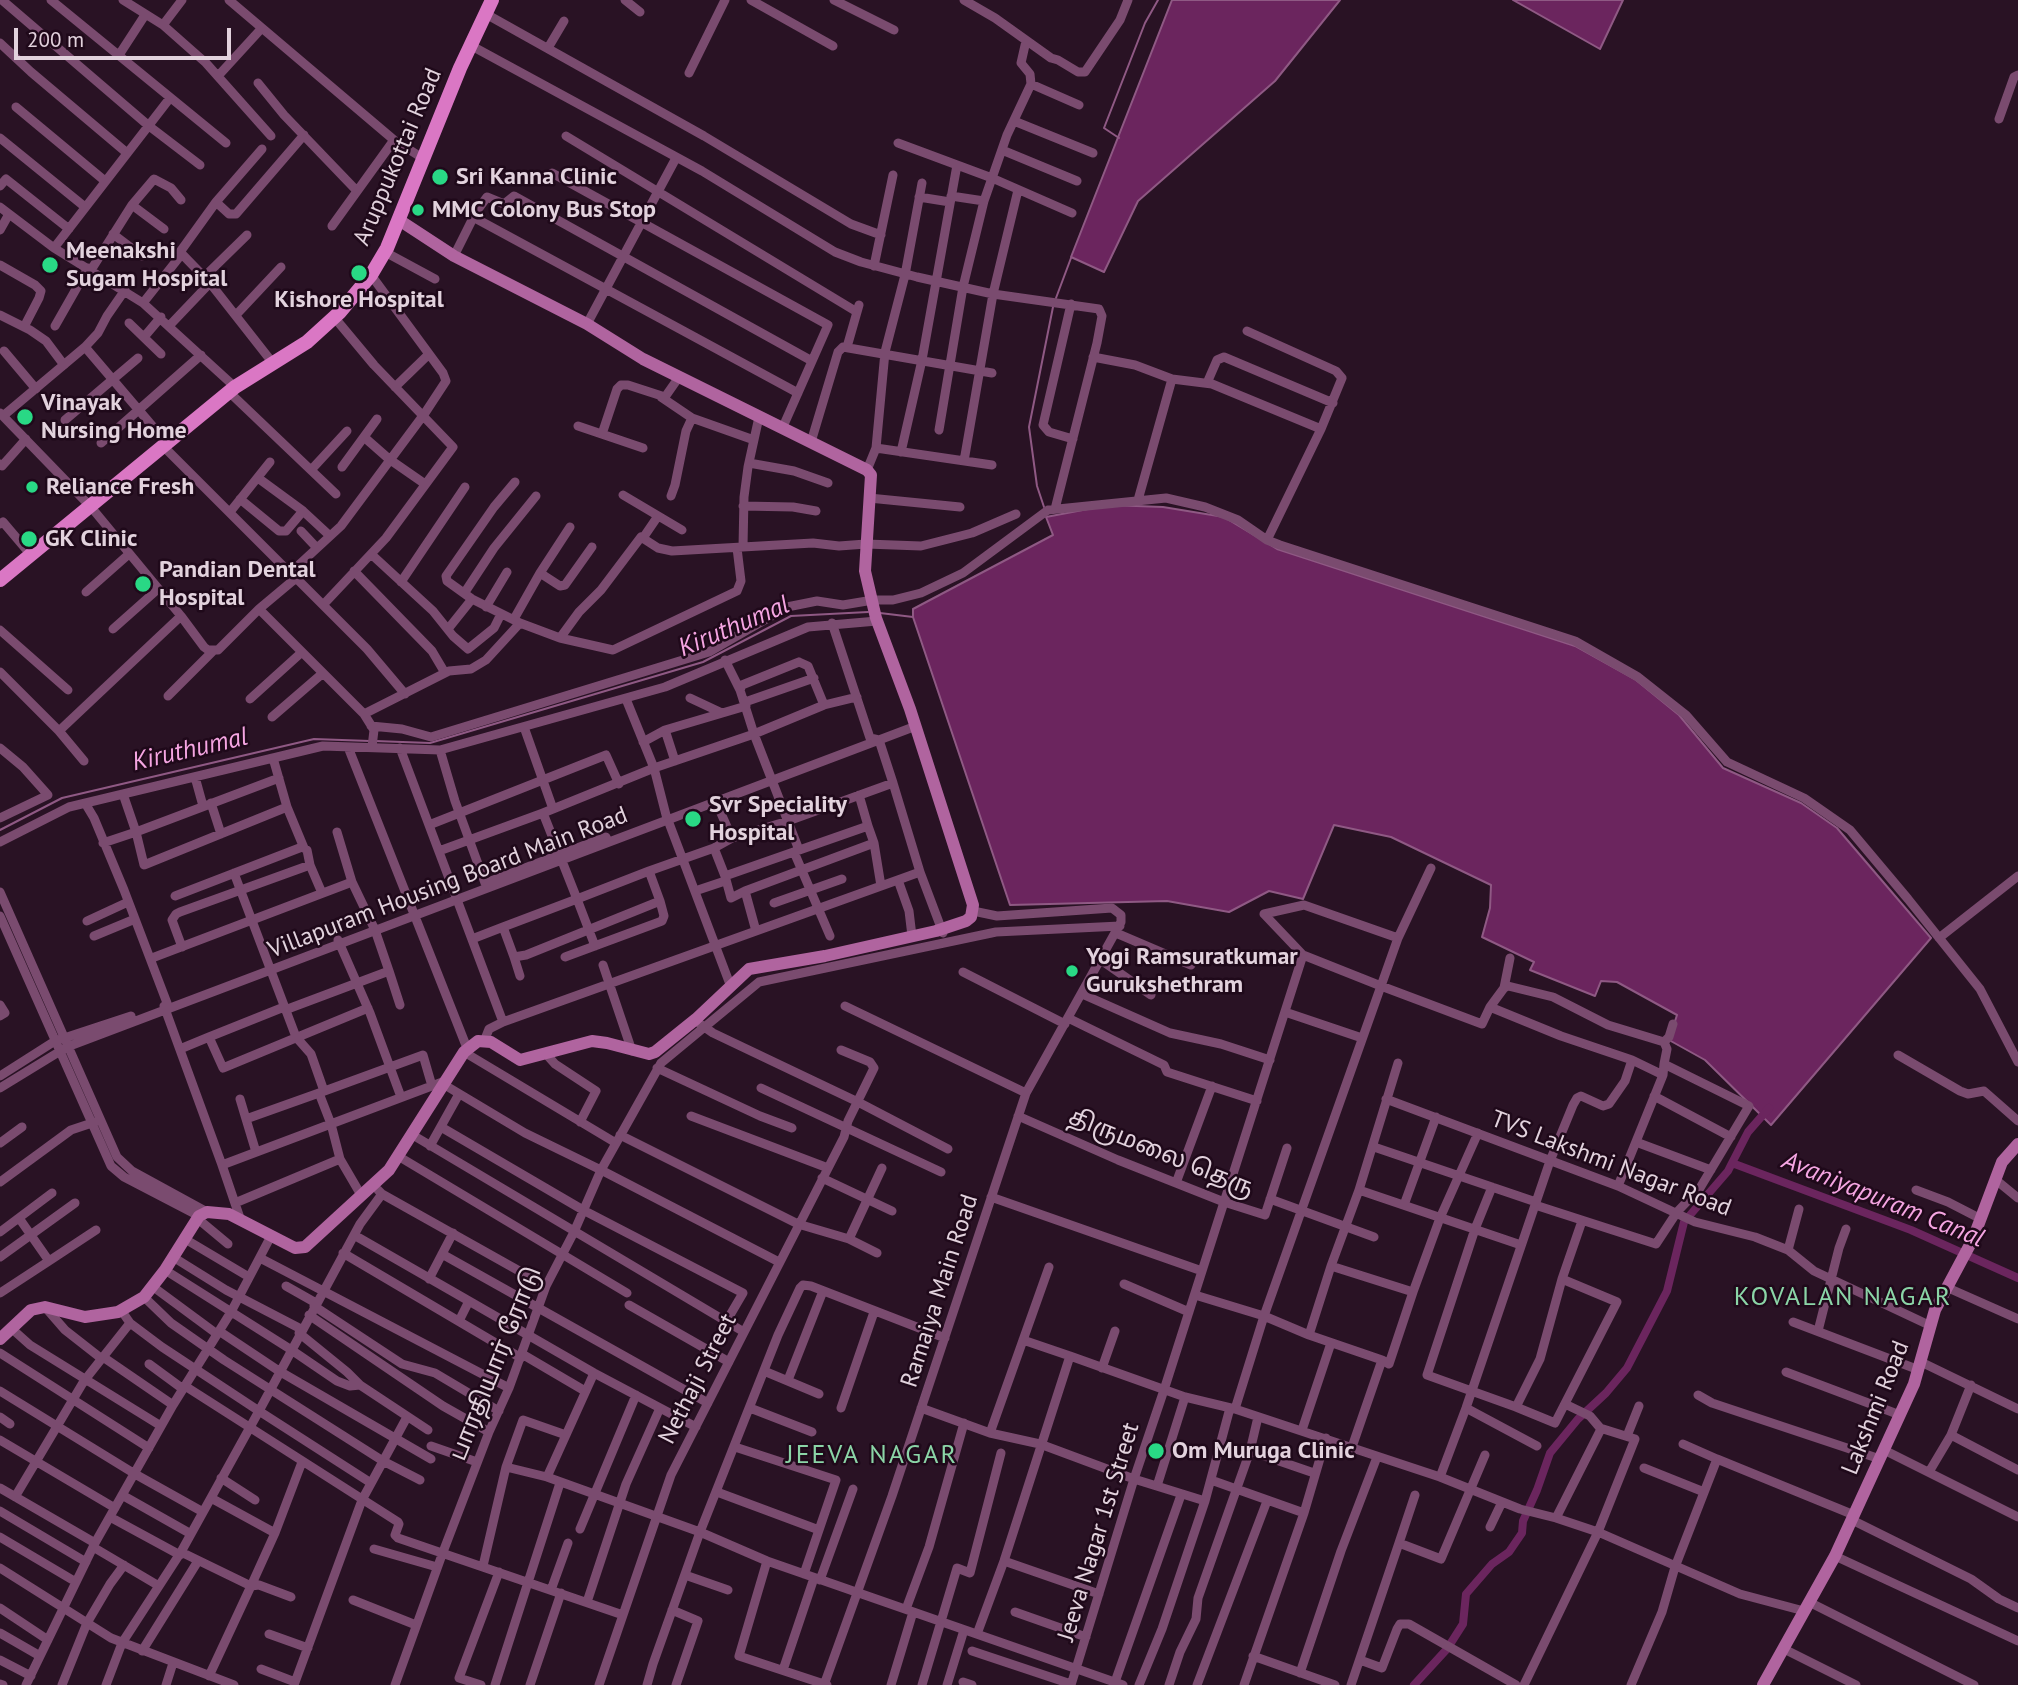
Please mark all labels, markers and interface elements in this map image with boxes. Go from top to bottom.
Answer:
scale bar [18,14,234,58]
text: 200 m [27,26,84,53]
street label: Aruppukottai Road [348,64,448,250]
place label: Sri Kanna Clinic [456,163,617,191]
marker: Sri Kanna Clinic [430,167,450,187]
place label: MMC Colony Bus Stop [432,196,656,224]
marker: MMC Colony Bus Stop [410,202,426,218]
place label: Meenakshi Sugam Hospital [66,237,227,293]
marker: Meenakshi Sugam Hospital [40,255,60,275]
marker: Kishore Hospital [349,263,369,283]
place label: Kishore Hospital [274,286,444,314]
place label: Vinayak Nursing Home [41,389,187,445]
marker: Vinayak Nursing Home [15,407,35,427]
place label: Reliance Fresh [46,473,194,501]
marker: Reliance Fresh [24,479,40,495]
place label: GK Clinic [45,525,137,553]
marker: GK Clinic [19,529,39,549]
place label: Pandian Dental Hospital [159,556,316,612]
marker: Pandian Dental Hospital [133,574,153,594]
water label: Kiruthumal [674,590,794,664]
water label: Kiruthumal [129,722,251,778]
place label: Svr Speciality Hospital [709,791,847,847]
street label: Villapuram Housing Board Main Road [264,801,632,965]
marker: Svr Speciality Hospital [683,809,703,829]
place label: Yogi Ramsuratkumar Gurukshethram [1086,943,1298,999]
marker: Yogi Ramsuratkumar Gurukshethram [1064,963,1080,979]
street label: திருமலை தெரு [1064,1103,1258,1203]
street label: TVS Lakshmi Nagar Road [1487,1105,1735,1223]
water label: Avaniyapuram Canal [1777,1145,1989,1255]
street label: Ramaiya Main Road [895,1191,985,1391]
street label: பாரதியார் ரோடு [444,1263,548,1465]
district label: KOVALAN NAGAR [1735,1282,1951,1314]
street label: Nethaji Street [653,1309,743,1449]
street label: Lakshmi Road [1836,1337,1916,1479]
street label: Jeeva Nagar 1st Street [1052,1419,1146,1645]
place label: Om Muruga Clinic [1172,1437,1355,1465]
district label: JEEVA NAGAR [787,1440,957,1472]
marker: Om Muruga Clinic [1146,1441,1166,1461]

